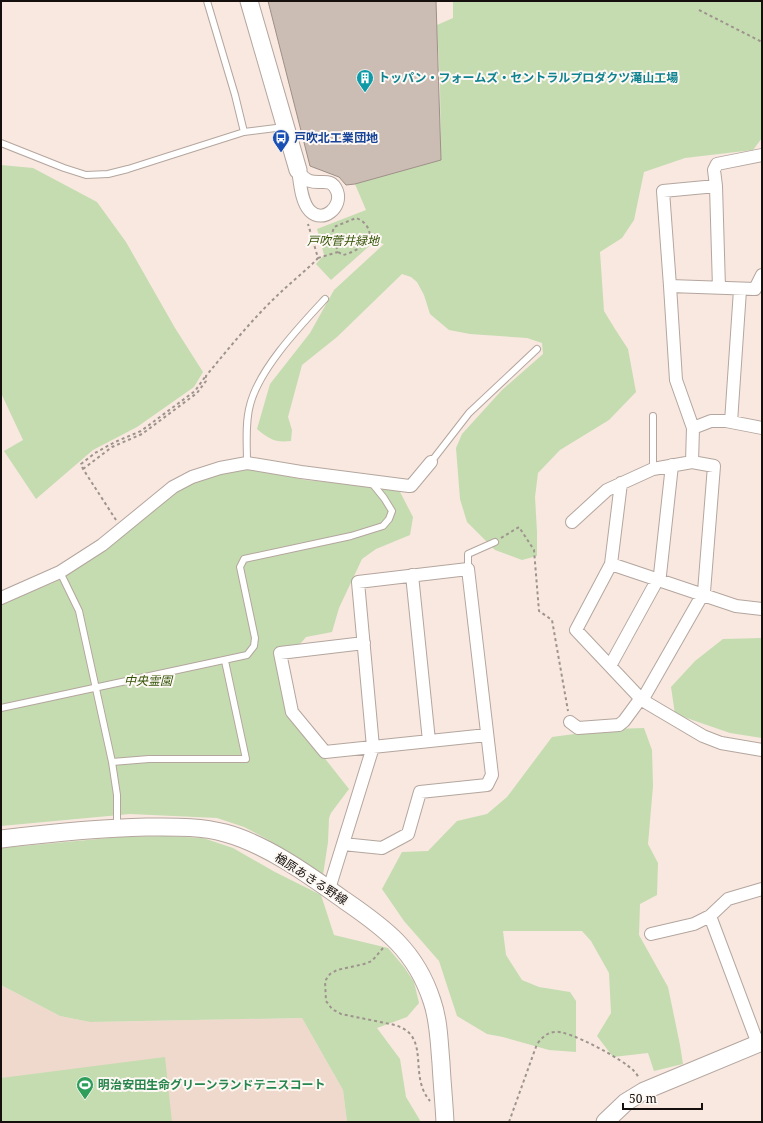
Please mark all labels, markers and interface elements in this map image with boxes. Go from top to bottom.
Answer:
building icon: トッパン・フォームズ・セントラルプロダクツ滝山工場 [355,68,375,93]
place label: トッパン・フォームズ・セントラルプロダクツ滝山工場 [378,69,678,86]
bus stop icon: 戸吹北工業団地 [271,128,291,153]
place label: 戸吹北工業団地 [294,129,378,146]
park label: 戸吹菅井緑地 [307,232,381,249]
park label: 中央霊園 [124,672,174,689]
street label: 楢原あきる野線 [272,849,351,909]
sports icon: 明治安田生命グリーンランドテニスコート [75,1075,95,1100]
place label: 明治安田生命グリーンランドテニスコート [98,1076,325,1093]
scale bar [623,1085,702,1111]
text: 50 m [629,1090,657,1107]

